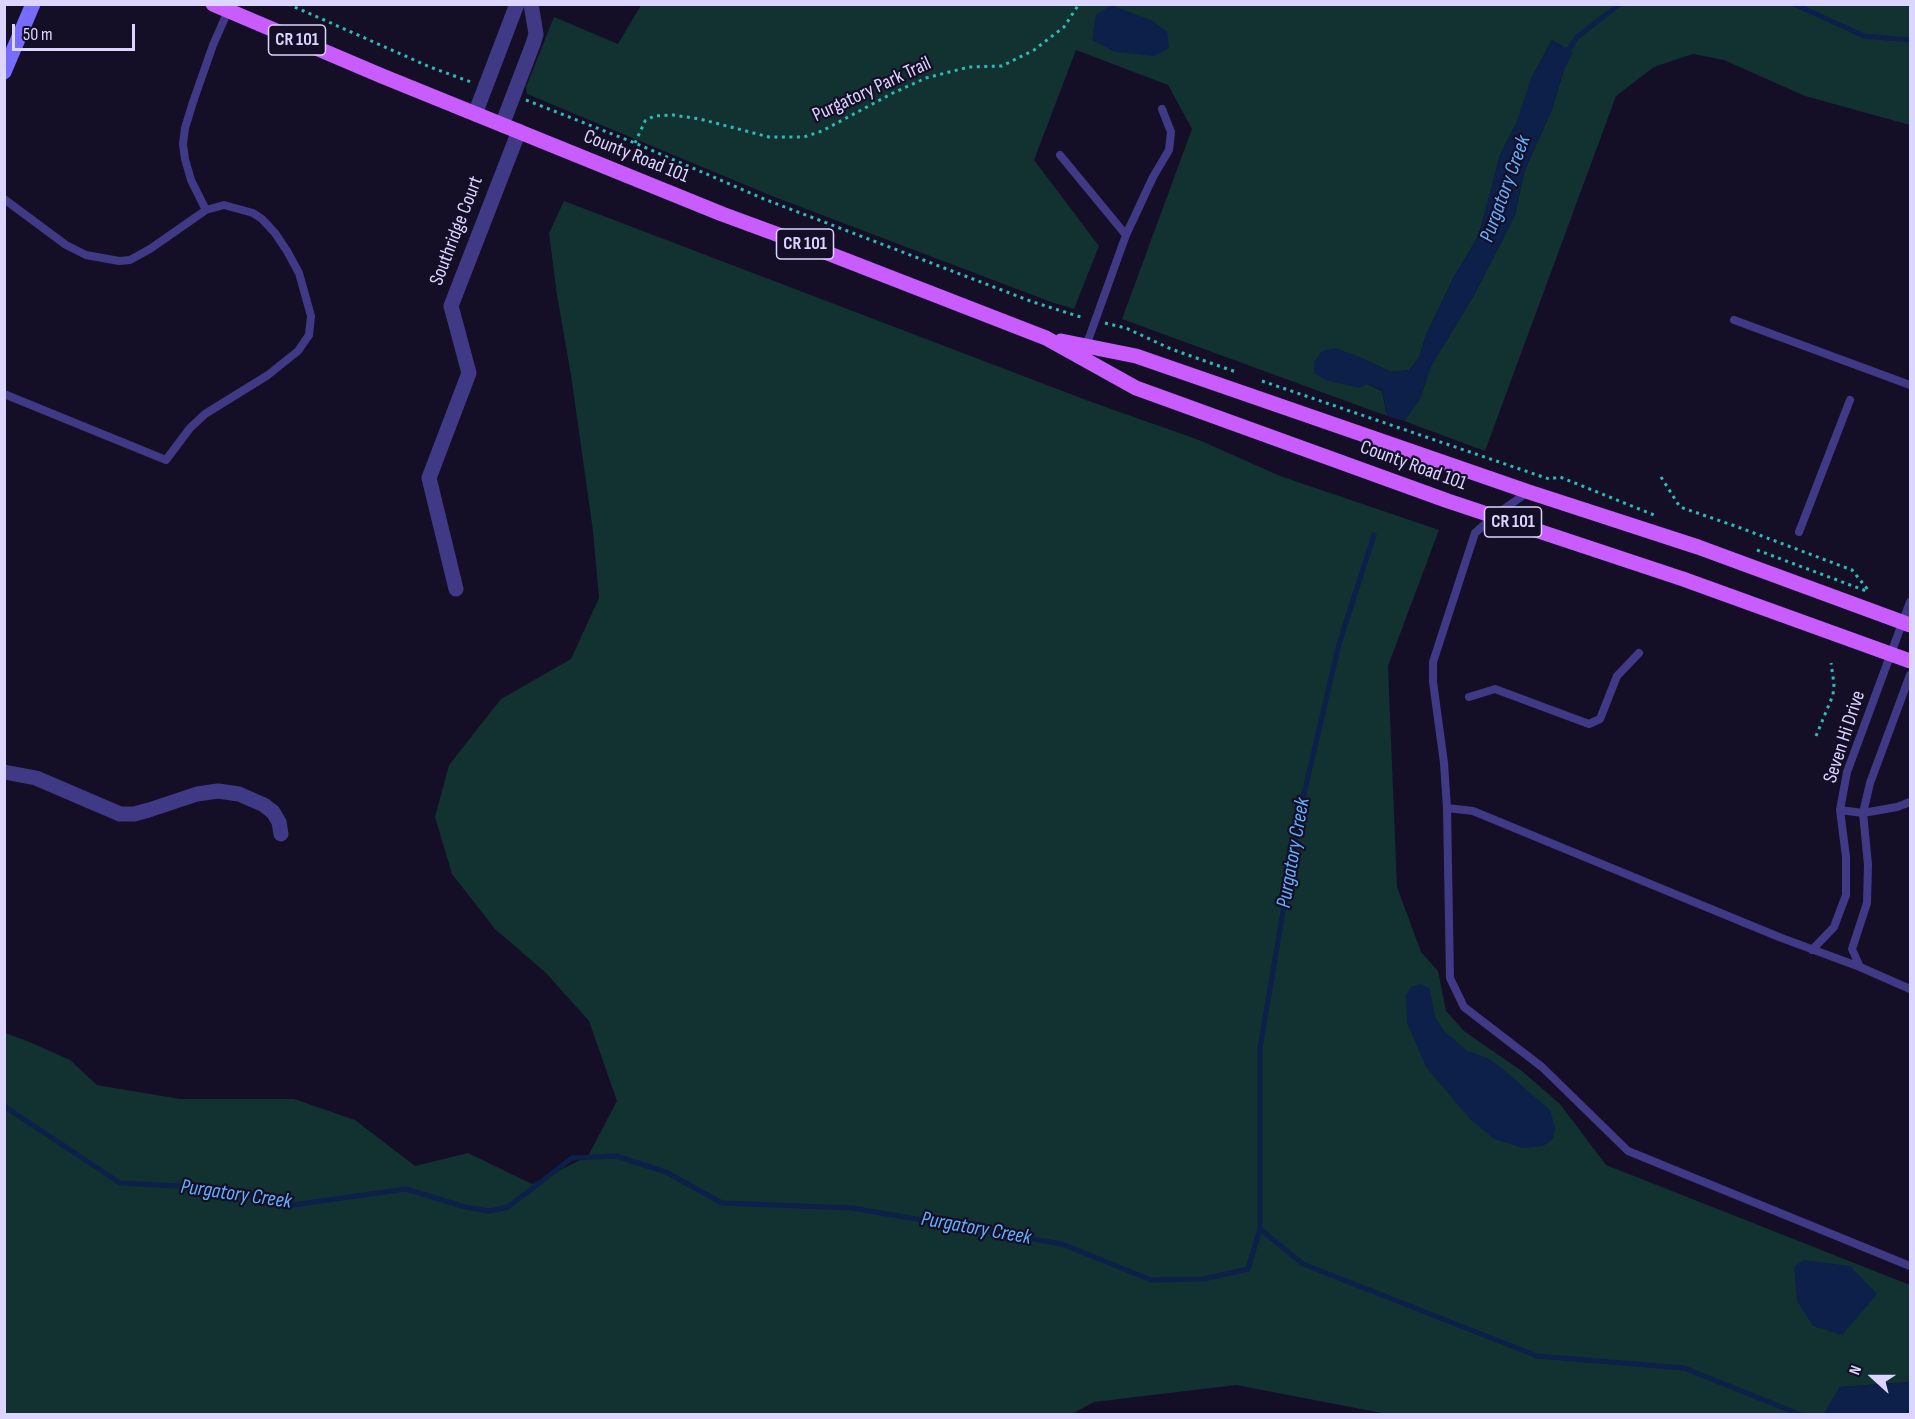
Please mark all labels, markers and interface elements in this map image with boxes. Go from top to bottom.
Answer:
scale bar [15,12,138,50]
text: 50 m [23,24,53,45]
road number: CR 101 [268,25,326,55]
street label: Purgatory Park Trail [809,52,935,128]
street label: County Road 101 [580,125,692,189]
water label: Purgatory Creek [1475,132,1537,246]
street label: Southridge Court [425,173,489,289]
road number: CR 101 [776,229,834,259]
street label: County Road 101 [1357,436,1469,496]
road number: CR 101 [1484,507,1541,537]
street label: Seven Hi Drive [1819,688,1871,786]
water label: Purgatory Creek [1272,796,1316,910]
water label: Purgatory Creek [179,1175,293,1215]
water label: Purgatory Creek [919,1207,1033,1251]
north arrow [1843,1347,1903,1407]
text: N [1845,1363,1866,1378]

